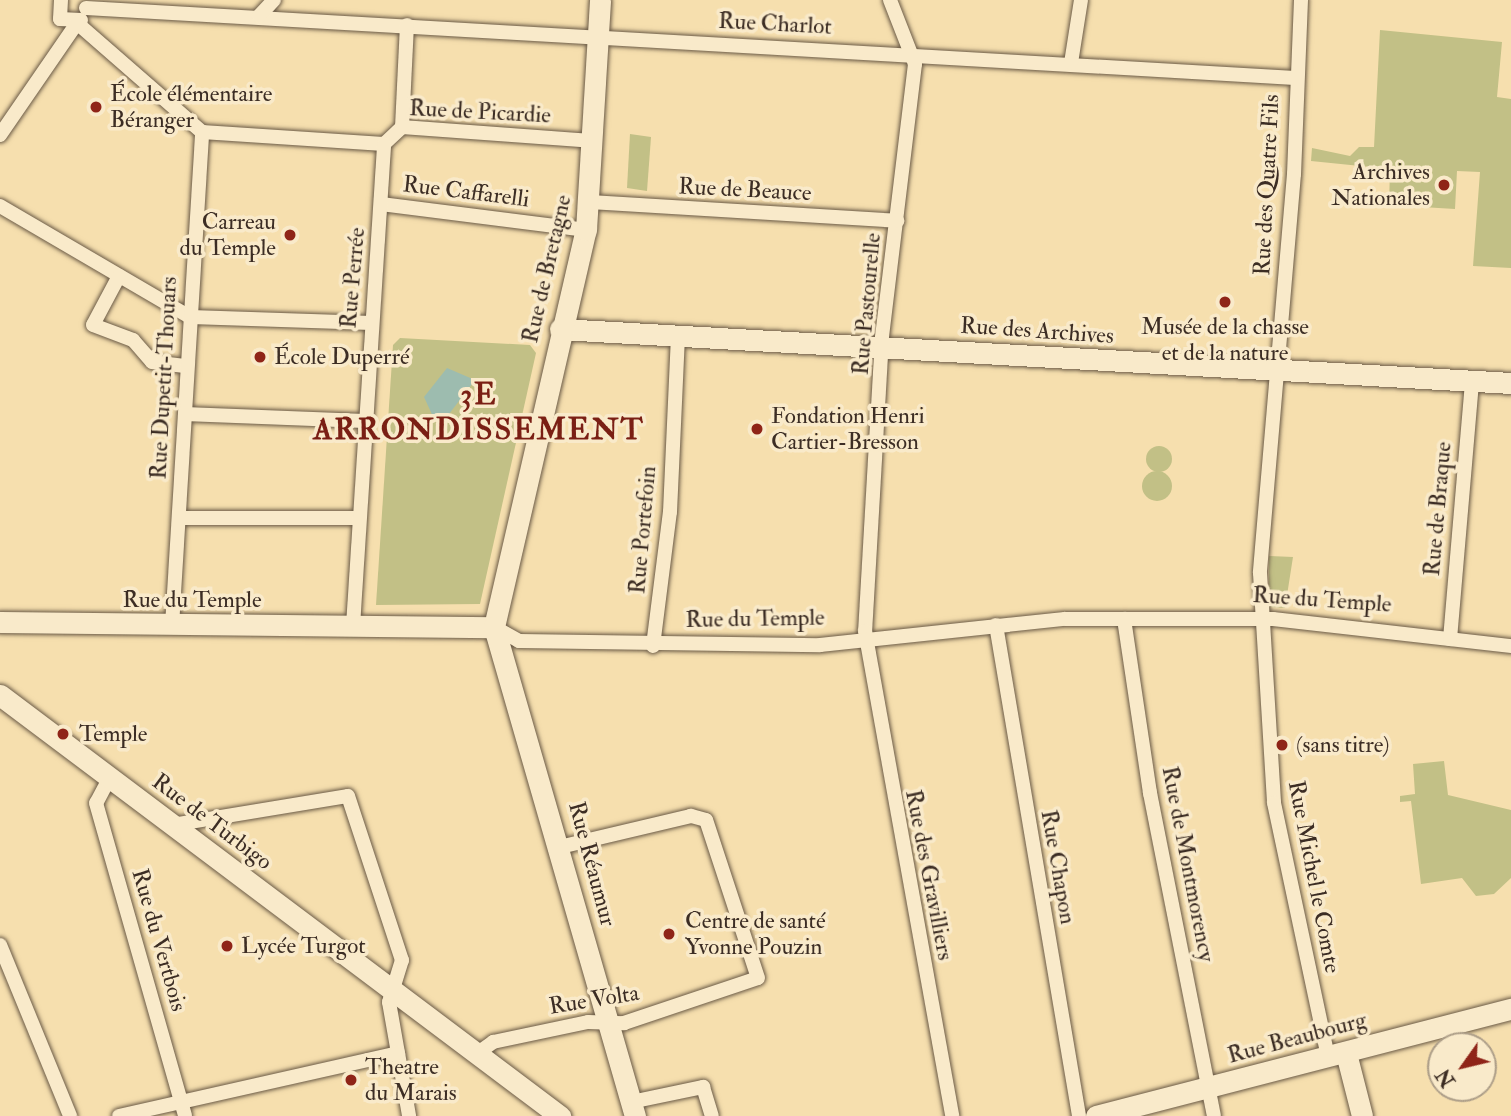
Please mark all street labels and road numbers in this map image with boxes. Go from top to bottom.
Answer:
street label: Rue Charlot [717,7,833,41]
street label: Rue des Quatre Fils [1248,94,1286,276]
street label: Rue de Picardie [408,95,552,129]
street label: Rue Caffarelli [401,171,531,213]
street label: Rue de Beauce [678,173,812,207]
street label: Rue de Bretagne [517,192,577,346]
street label: Rue Perrée [335,226,371,330]
street label: Rue Pastourelle [847,232,887,376]
street label: Rue Dupetit-Thouars [145,276,183,480]
street label: Rue des Archives [959,312,1115,350]
street label: Rue de Braque [1418,441,1458,577]
street label: Rue Portefoin [624,465,662,595]
street label: Rue du Temple [1252,581,1392,619]
street label: Rue du Temple [122,586,262,614]
street label: Rue du Temple [685,604,825,634]
street label: Rue de Montmorency [1156,764,1220,964]
street label: Rue de Turbigo [146,768,278,876]
street label: Rue Michel le Comte [1282,778,1346,976]
street label: Rue des Gravilliers [899,787,959,963]
street label: Rue Réaumur [562,799,622,929]
street label: Rue Chapon [1034,808,1082,926]
street label: Rue du Vertbois [125,866,193,1014]
street label: Rue Volta [547,979,641,1021]
street label: Rue Beaubourg [1225,1006,1369,1070]

